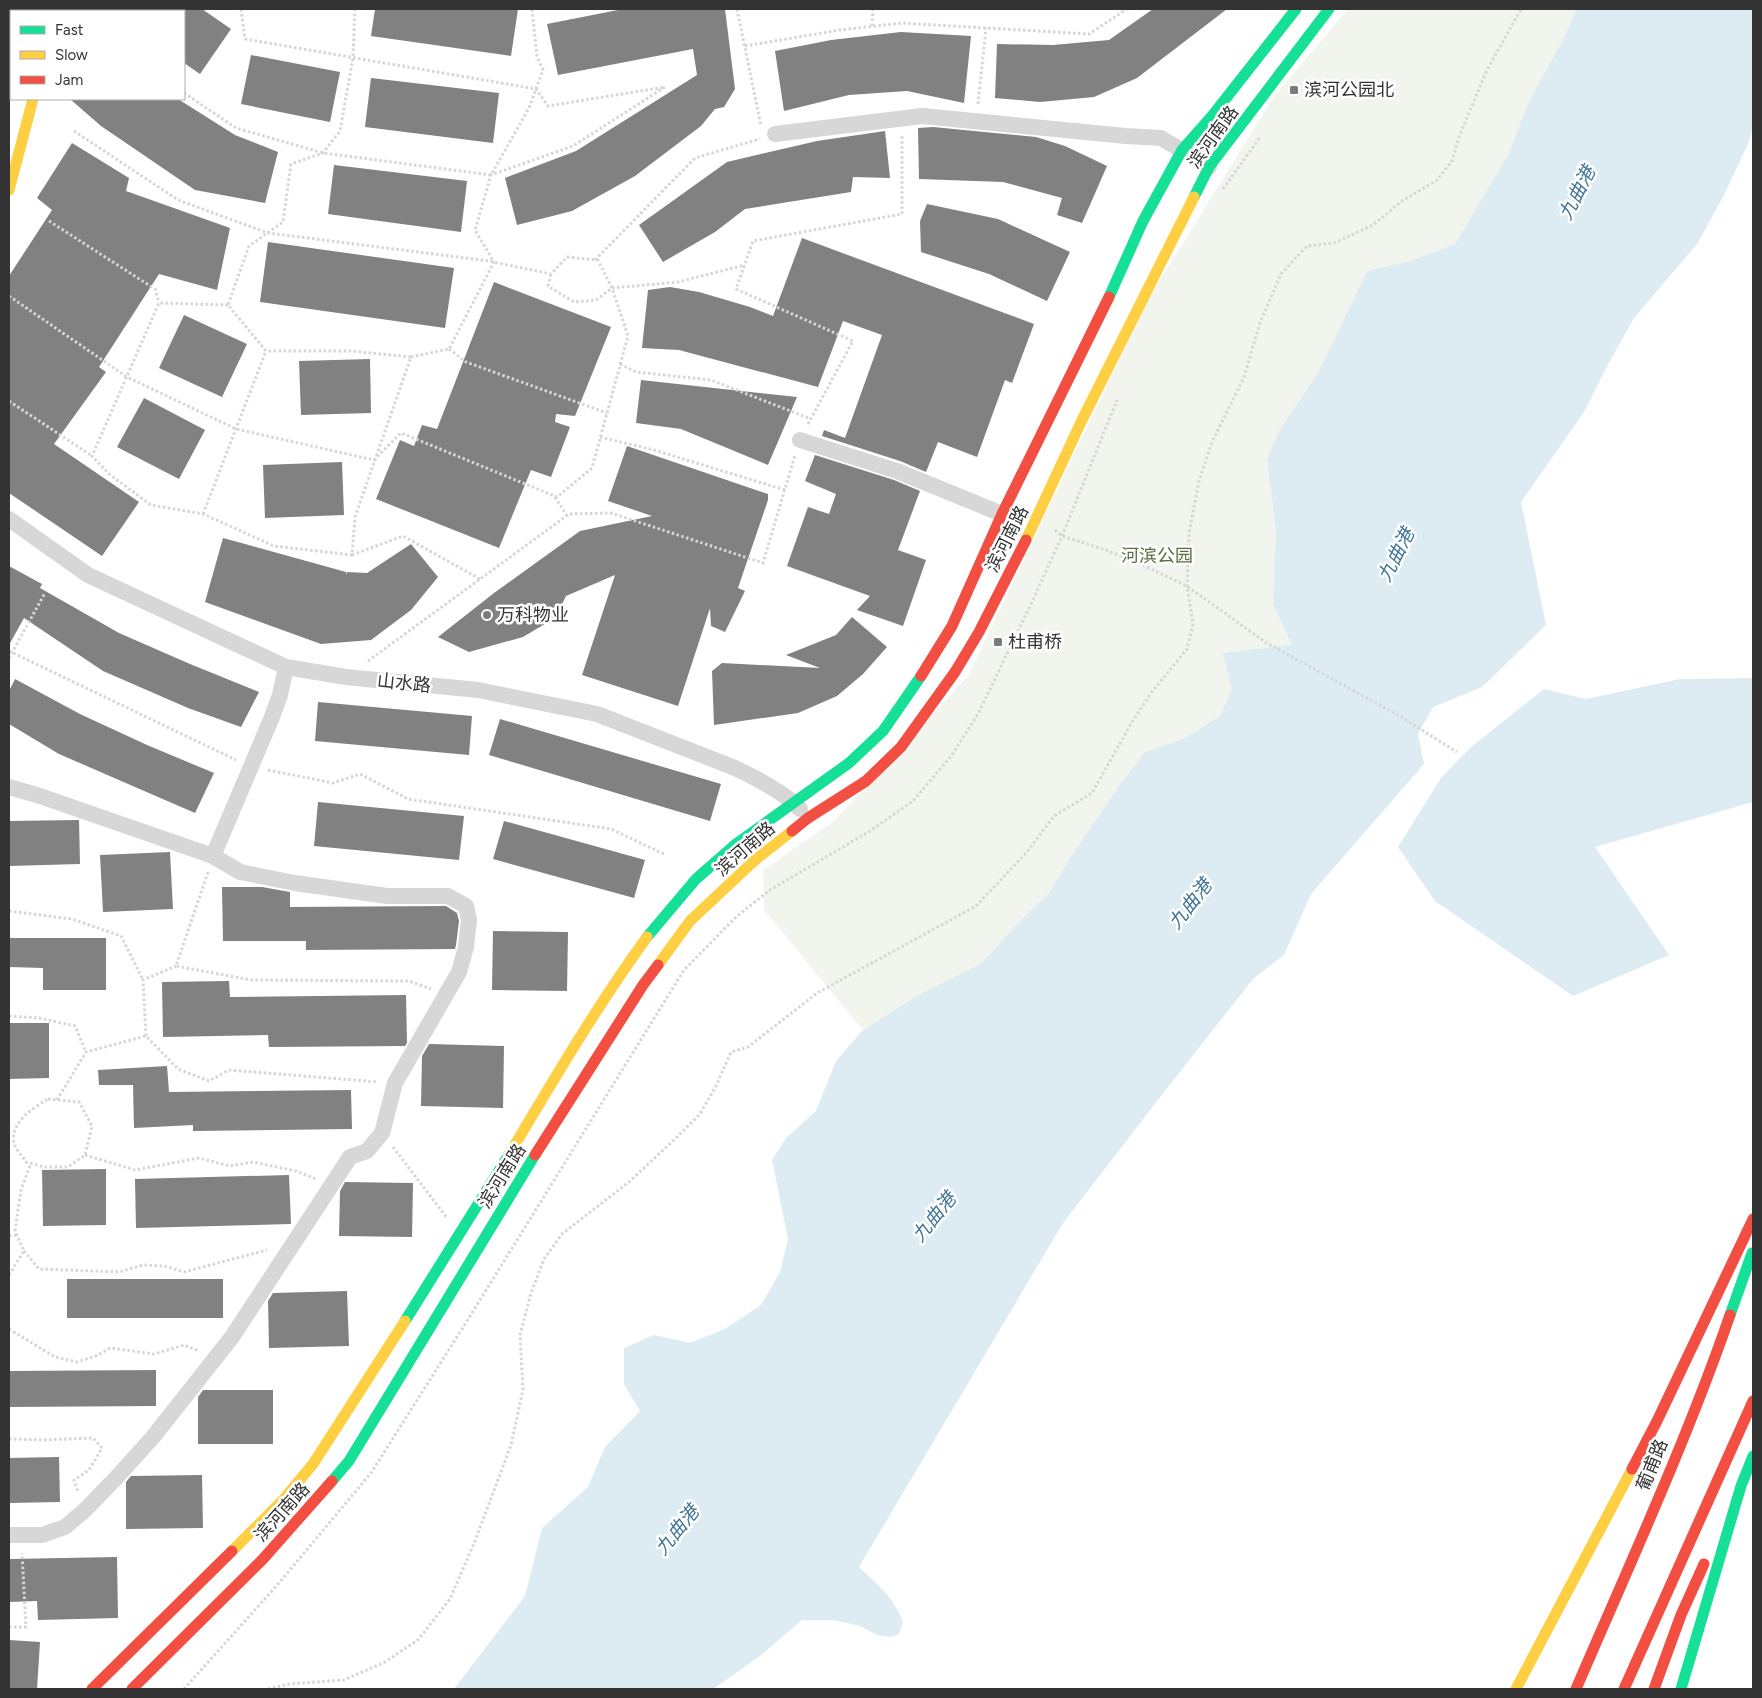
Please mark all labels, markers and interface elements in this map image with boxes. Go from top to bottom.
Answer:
legend [10,10,185,100]
text: Fast [55,21,84,39]
text: Slow [55,46,88,64]
text: Jam [55,71,83,89]
place label: 滨河公园北 [1304,79,1394,101]
marker: 滨河公园北 [1288,84,1300,96]
street label: 滨河南路 [1183,101,1243,173]
water label: 九曲港 [1554,160,1602,224]
street label: 滨河南路 [981,502,1033,576]
water label: 九曲港 [1373,522,1421,586]
park label: 河滨公园 [1121,545,1193,567]
place label: 万科物业 [497,604,569,626]
marker: 万科物业 [481,609,493,621]
place label: 杜甫桥 [1008,631,1062,653]
marker: 杜甫桥 [992,636,1004,648]
street label: 山水路 [376,669,432,697]
street label: 滨河南路 [711,817,779,881]
water label: 九曲港 [1163,872,1218,934]
street label: 滨河南路 [474,1140,530,1212]
water label: 九曲港 [907,1185,963,1246]
street label: 葡甫路 [1632,1436,1672,1494]
street label: 滨河南路 [250,1478,314,1546]
water label: 九曲港 [650,1498,706,1559]

